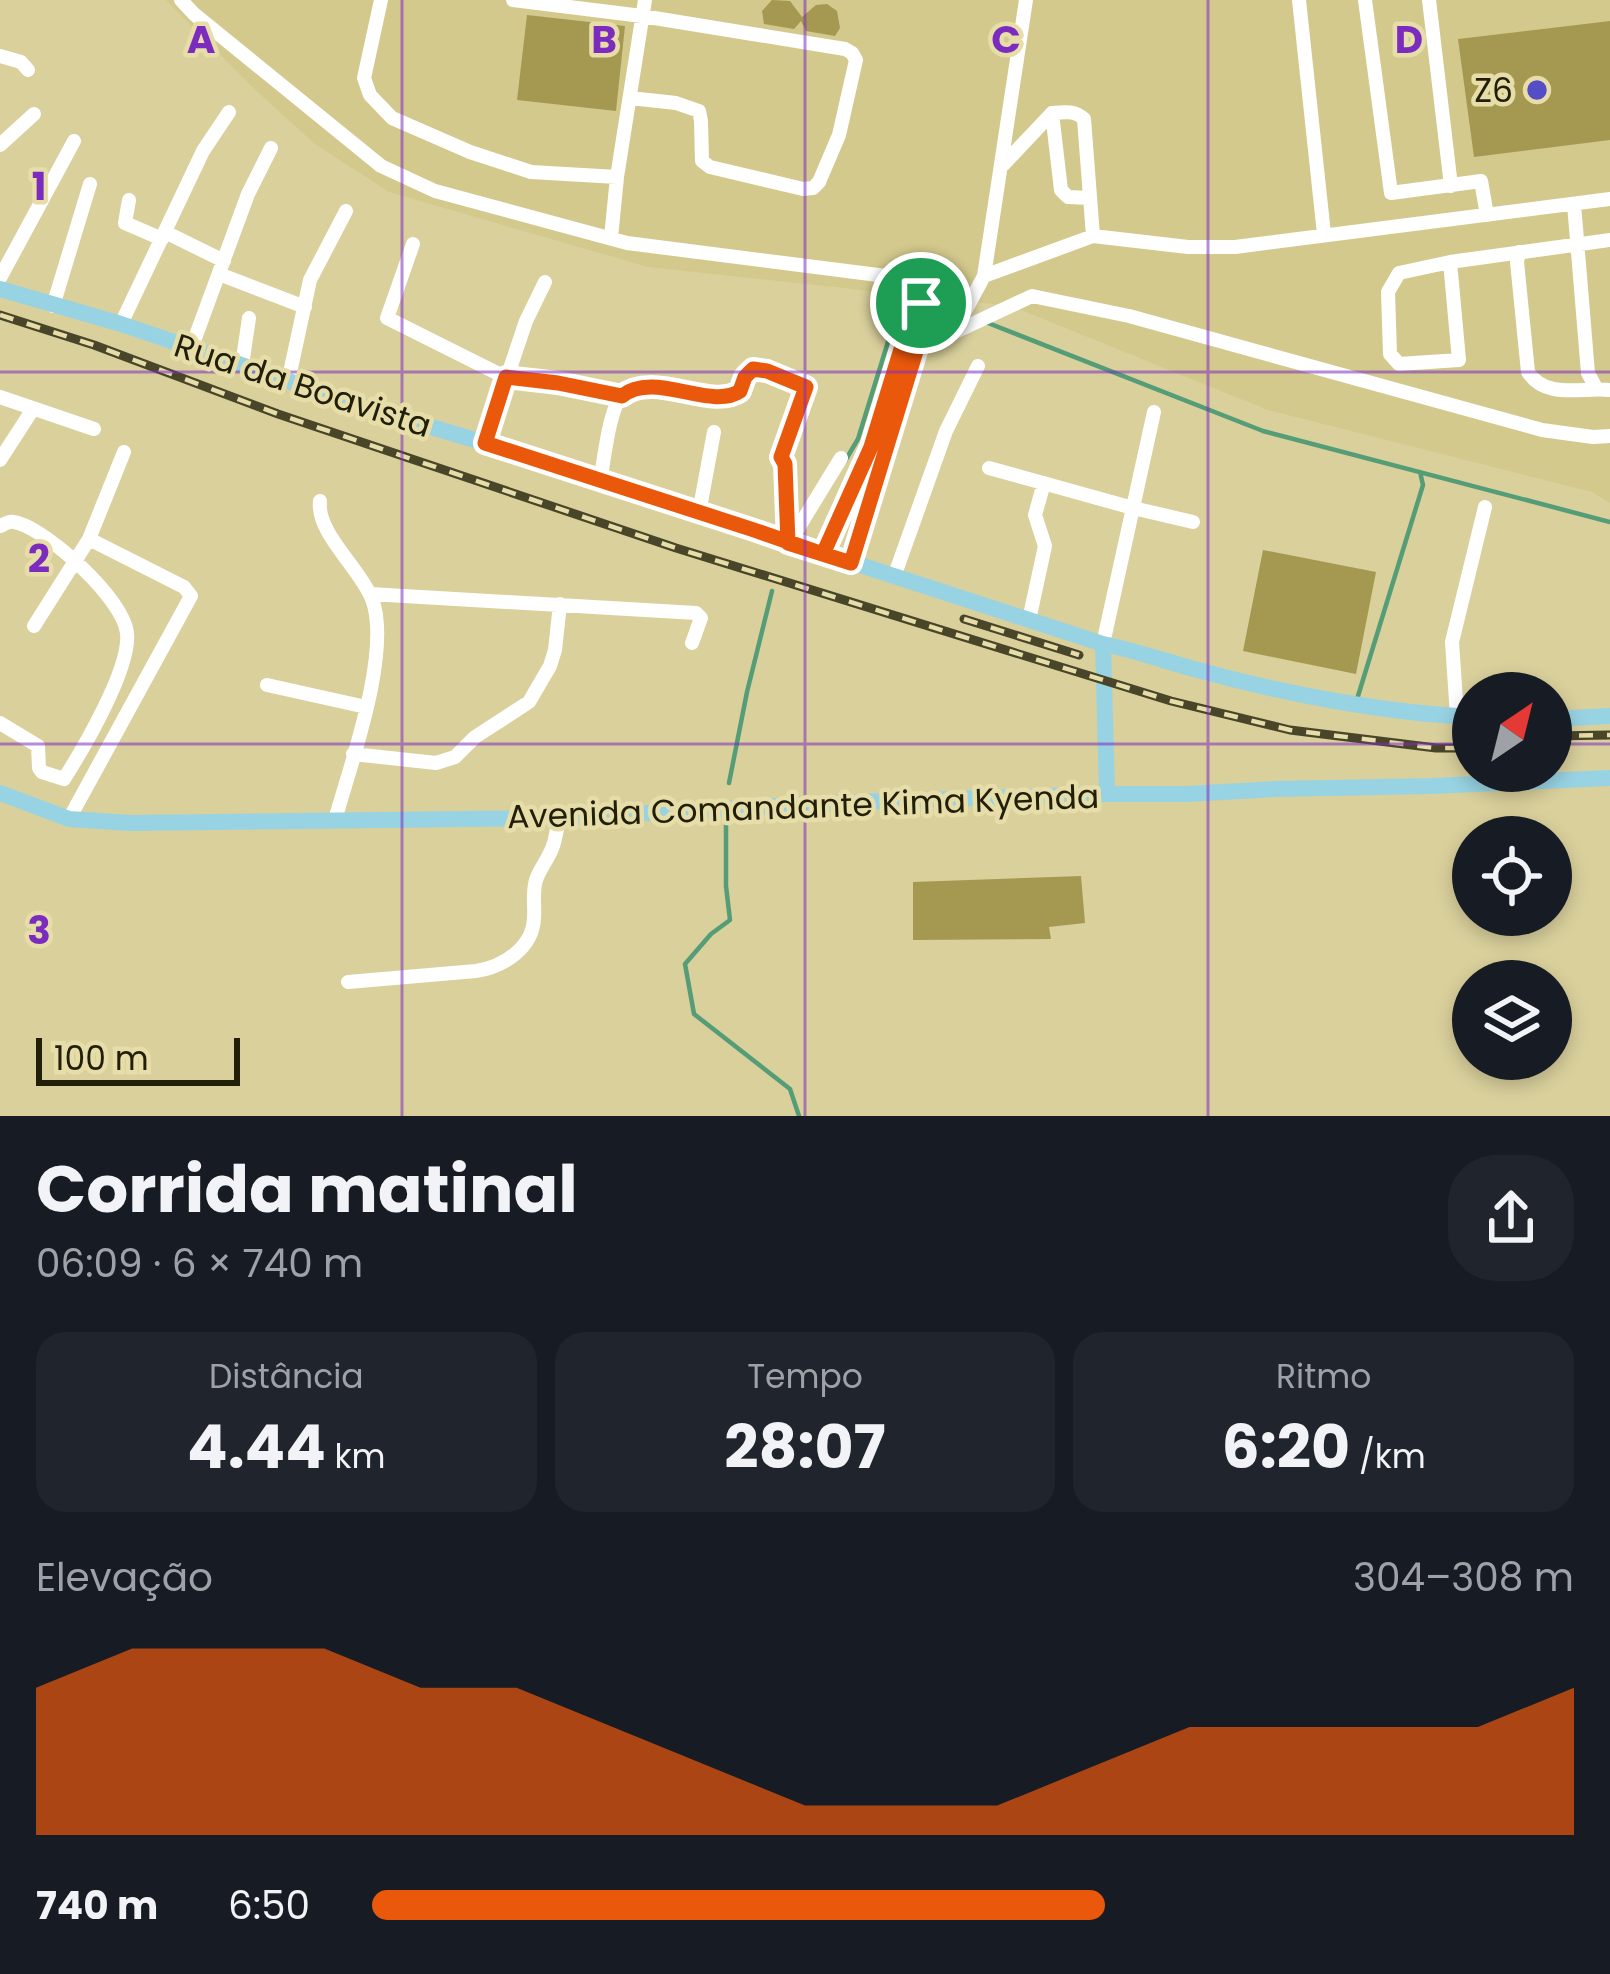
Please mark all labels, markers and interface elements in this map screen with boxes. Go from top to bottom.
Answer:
text: A [187,12,216,67]
text: B [591,12,617,67]
text: C [991,12,1021,67]
text: D [1395,12,1423,67]
place label: Z6 [1474,67,1513,114]
marker: Z6 [1524,77,1550,103]
text: 1 [32,159,46,214]
pin [870,252,972,354]
icon: arrive [888,270,954,336]
street label: Rua da Boavista [168,322,437,449]
text: 2 [28,531,50,586]
north arrow [1452,672,1572,792]
map controls [1452,672,1572,1080]
street label: Avenida Comandante Kima Kyenda [506,773,1100,840]
button: locate [1452,816,1572,936]
text: 3 [27,903,51,958]
button: layers [1452,960,1572,1080]
scale bar [36,1032,240,1085]
text: 100 m [54,1035,149,1082]
text: Corrida matinal [36,1143,578,1235]
button: share [1448,1155,1574,1281]
text: 06:09 · 6 × 740 m [36,1236,363,1291]
text: Distância [209,1353,364,1400]
text: Tempo [747,1353,863,1400]
text: Ritmo [1276,1353,1371,1400]
text: 4.44 [187,1405,326,1489]
text: 28:07 [724,1405,886,1489]
text: 6:20 [1222,1405,1350,1489]
text: km [326,1433,386,1480]
text: /km [1350,1433,1426,1480]
text: Elevação [36,1550,213,1605]
text: 304–308 m [1353,1550,1574,1605]
text: 740 m [36,1878,158,1933]
text: 6:50 [228,1878,310,1933]

